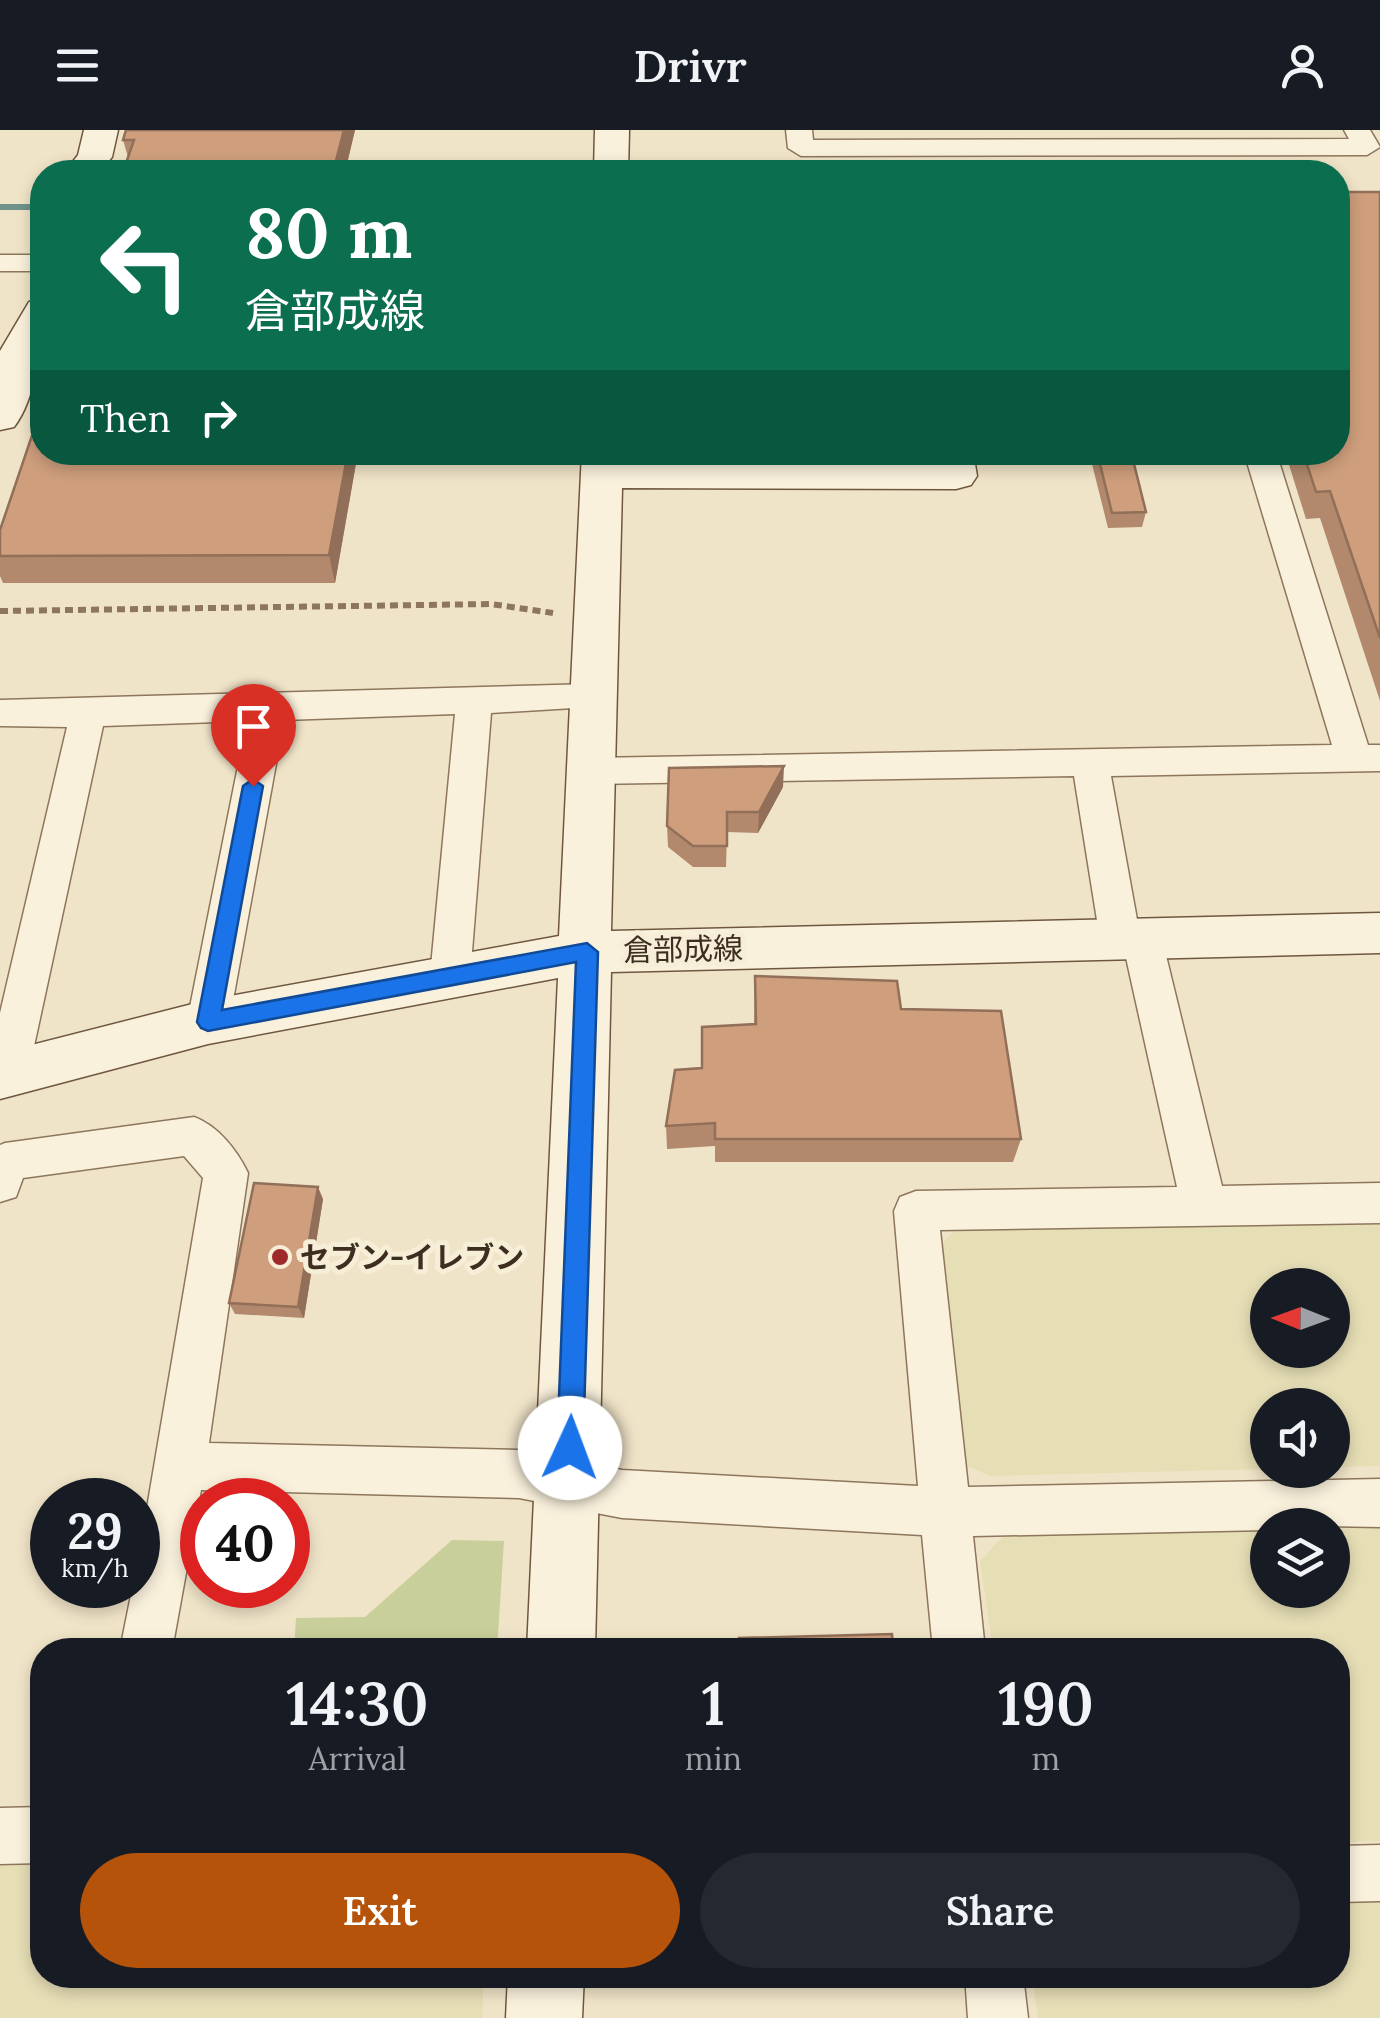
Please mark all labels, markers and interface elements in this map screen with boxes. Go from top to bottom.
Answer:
text: Drivr [633,37,747,94]
icon: menu [50,38,105,93]
icon: person [1275,38,1330,93]
text: 80 m [245,188,412,277]
icon: left [80,200,210,330]
text: 倉部成線 [245,282,425,339]
icon: right [191,390,246,445]
text: Then [80,394,171,442]
pin [211,684,296,787]
icon: arrive [226,699,281,754]
street label: 倉部成線 [623,929,743,969]
place label: セブン-イレブン [300,1238,524,1276]
marker: セブン-イレブン [269,1246,291,1268]
north arrow [1250,1268,1350,1368]
map controls [1250,1268,1350,1608]
button: sound [1250,1388,1350,1488]
position arrow [518,1396,622,1500]
speed limit sign: 40 [180,1478,310,1608]
text: 29 [67,1499,123,1563]
button: layers [1250,1508,1350,1608]
text: km/h [61,1552,129,1584]
text: 14:30 [286,1665,429,1741]
text: 1 [702,1665,725,1741]
text: 190 [998,1665,1094,1741]
text: Arrival [308,1738,406,1779]
text: min [685,1738,742,1779]
text: m [1032,1738,1060,1779]
button: Exit [80,1853,680,1968]
button: Share [700,1853,1300,1968]

